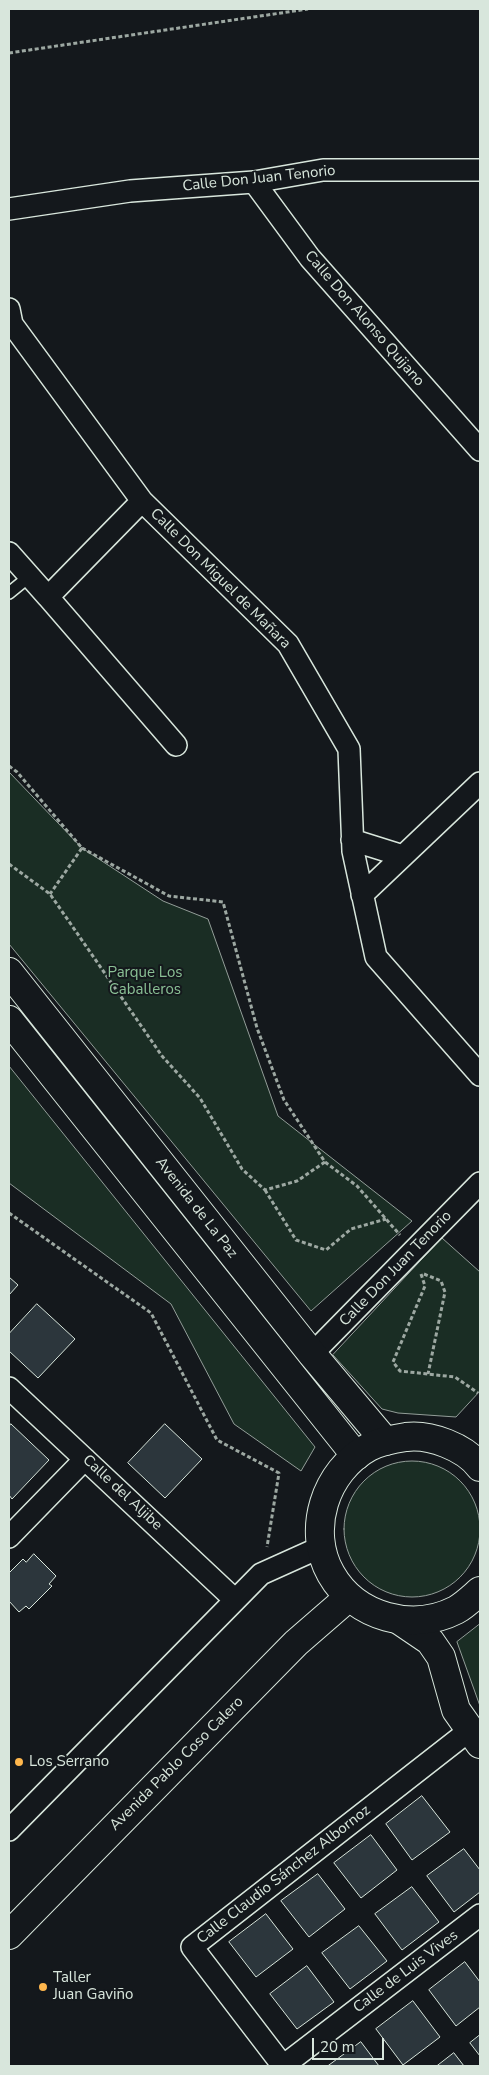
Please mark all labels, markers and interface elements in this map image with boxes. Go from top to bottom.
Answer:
street label: Calle Don Juan Tenorio [182,162,336,196]
street label: Calle Don Alonso Quijano [300,248,428,390]
street label: Calle Don Miguel de Mañara [146,505,294,653]
park label: Parque Los Caballeros [108,964,182,999]
street label: Avenida de La Paz [151,1154,241,1262]
street label: Calle Don Juan Tenorio [336,1207,456,1331]
street label: Calle del Aljibe [78,1451,166,1535]
street label: Avenida Pablo Coso Calero [106,1693,248,1835]
place label: Los Serrano [29,1753,109,1771]
marker: Los Serrano [13,1756,25,1768]
street label: Calle Claudio Sánchez Albornoz [194,1802,374,1948]
street label: Calle de Luis Vives [350,1927,462,2017]
place label: Taller Juan Gaviño [53,1969,133,2004]
marker: Taller Juan Gaviño [37,1981,49,1993]
scale bar [314,2028,386,2060]
text: 20 m [320,2037,355,2057]

